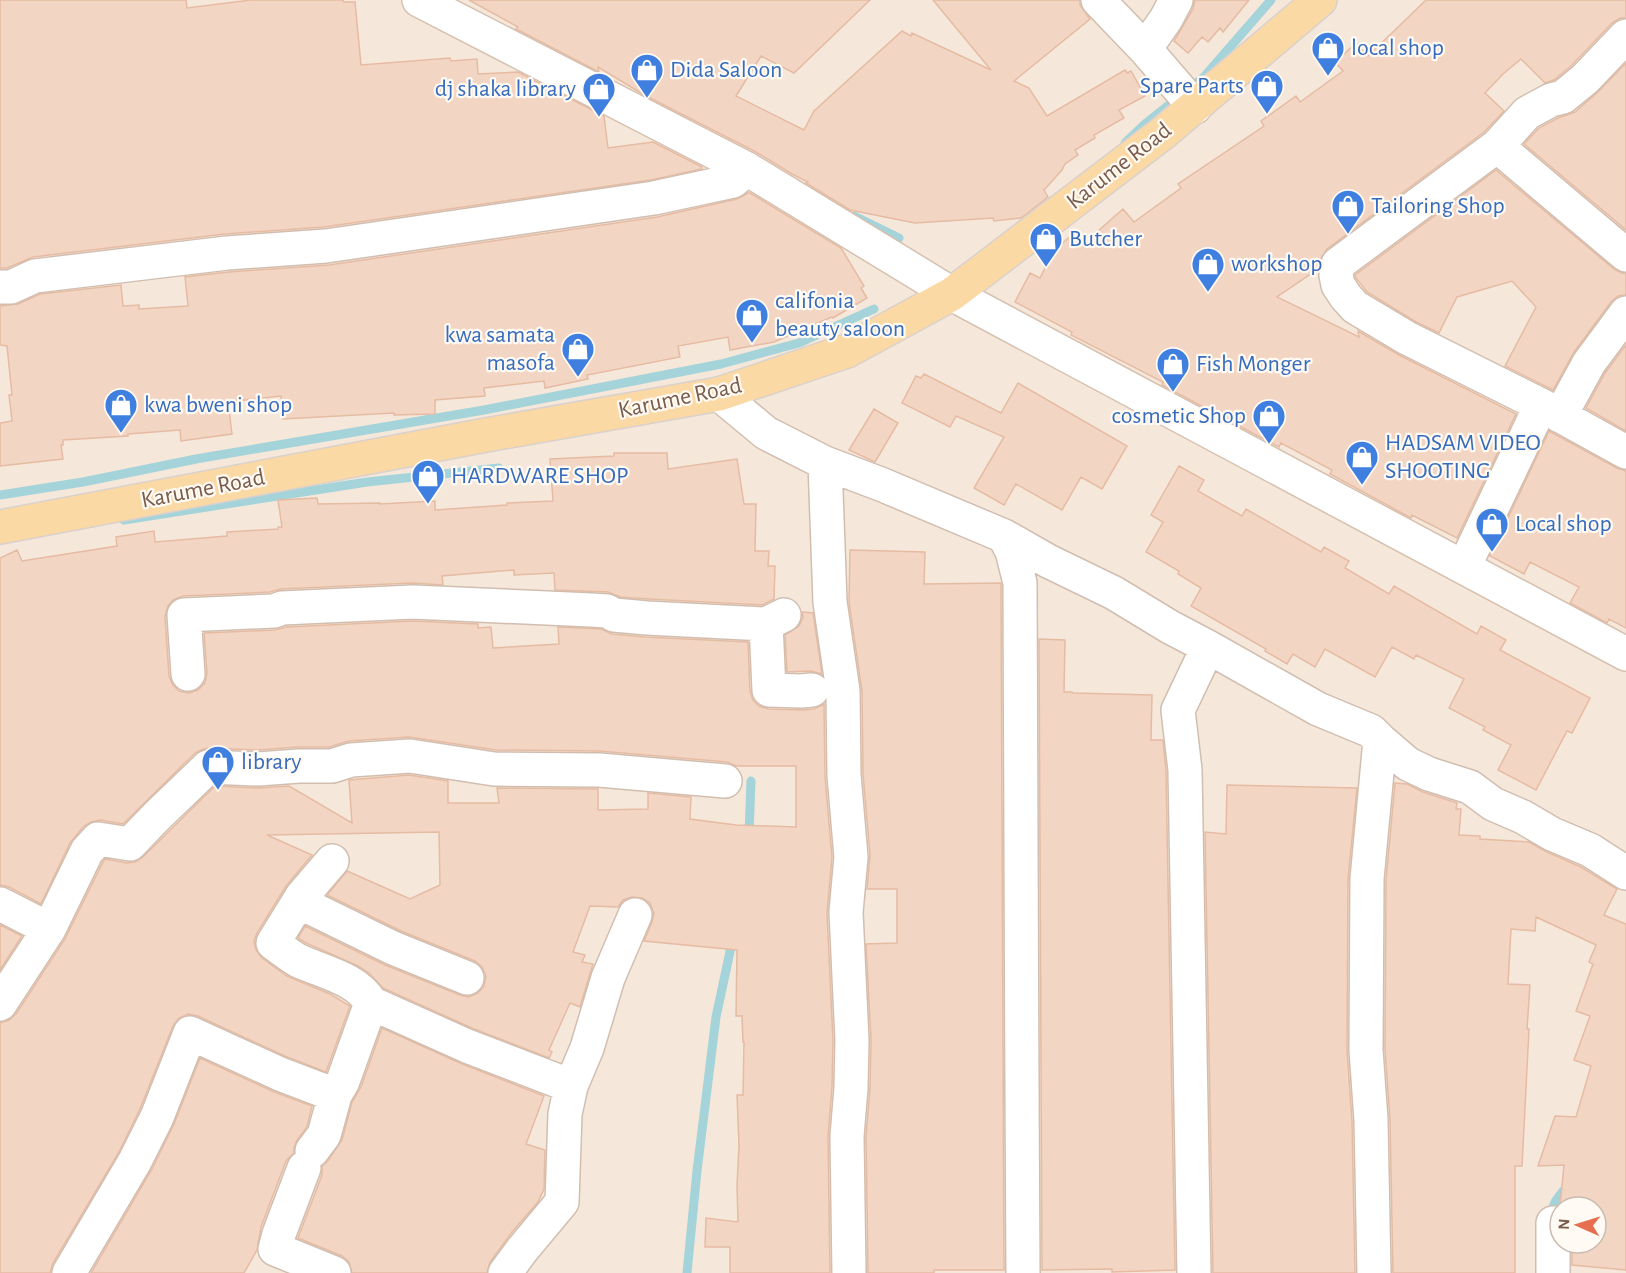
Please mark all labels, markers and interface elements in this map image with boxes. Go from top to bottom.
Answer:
shop icon: local shop [1310,30,1346,77]
place label: local shop [1351,36,1444,60]
shop icon: Dida Saloon [629,52,665,99]
place label: Dida Saloon [670,58,782,82]
shop icon: Spare Parts [1249,68,1285,115]
shop icon: dj shaka library [581,71,617,118]
place label: Spare Parts [1140,74,1244,98]
place label: dj shaka library [435,77,576,101]
street label: Karume Road [1062,118,1176,214]
shop icon: Tailoring Shop [1330,188,1366,235]
place label: Tailoring Shop [1371,194,1505,218]
shop icon: Butcher [1028,221,1064,268]
place label: Butcher [1069,227,1142,251]
shop icon: workshop [1190,246,1226,293]
place label: workshop [1231,252,1322,276]
place label: califonia beauty saloon [775,289,905,341]
shop icon: califonia beauty saloon [734,297,770,344]
place label: kwa samata masofa [444,323,555,375]
shop icon: kwa samata masofa [560,331,596,378]
shop icon: Fish Monger [1155,346,1191,393]
place label: Fish Monger [1196,352,1311,376]
street label: Karume Road [616,373,744,423]
shop icon: kwa bweni shop [103,387,139,434]
place label: kwa bweni shop [144,393,292,417]
shop icon: cosmetic Shop [1251,398,1287,445]
place label: cosmetic Shop [1112,404,1246,428]
place label: HADSAM VIDEO SHOOTING [1385,431,1541,483]
shop icon: HADSAM VIDEO SHOOTING [1344,439,1380,486]
shop icon: HARDWARE SHOP [410,458,446,505]
place label: HARDWARE SHOP [451,464,628,488]
street label: Karume Road [139,465,267,513]
shop icon: Local shop [1474,506,1510,553]
place label: Local shop [1515,512,1612,536]
shop icon: library [200,744,236,791]
place label: library [241,750,301,774]
north arrow [1548,1195,1608,1255]
text: N [1556,1218,1572,1230]

